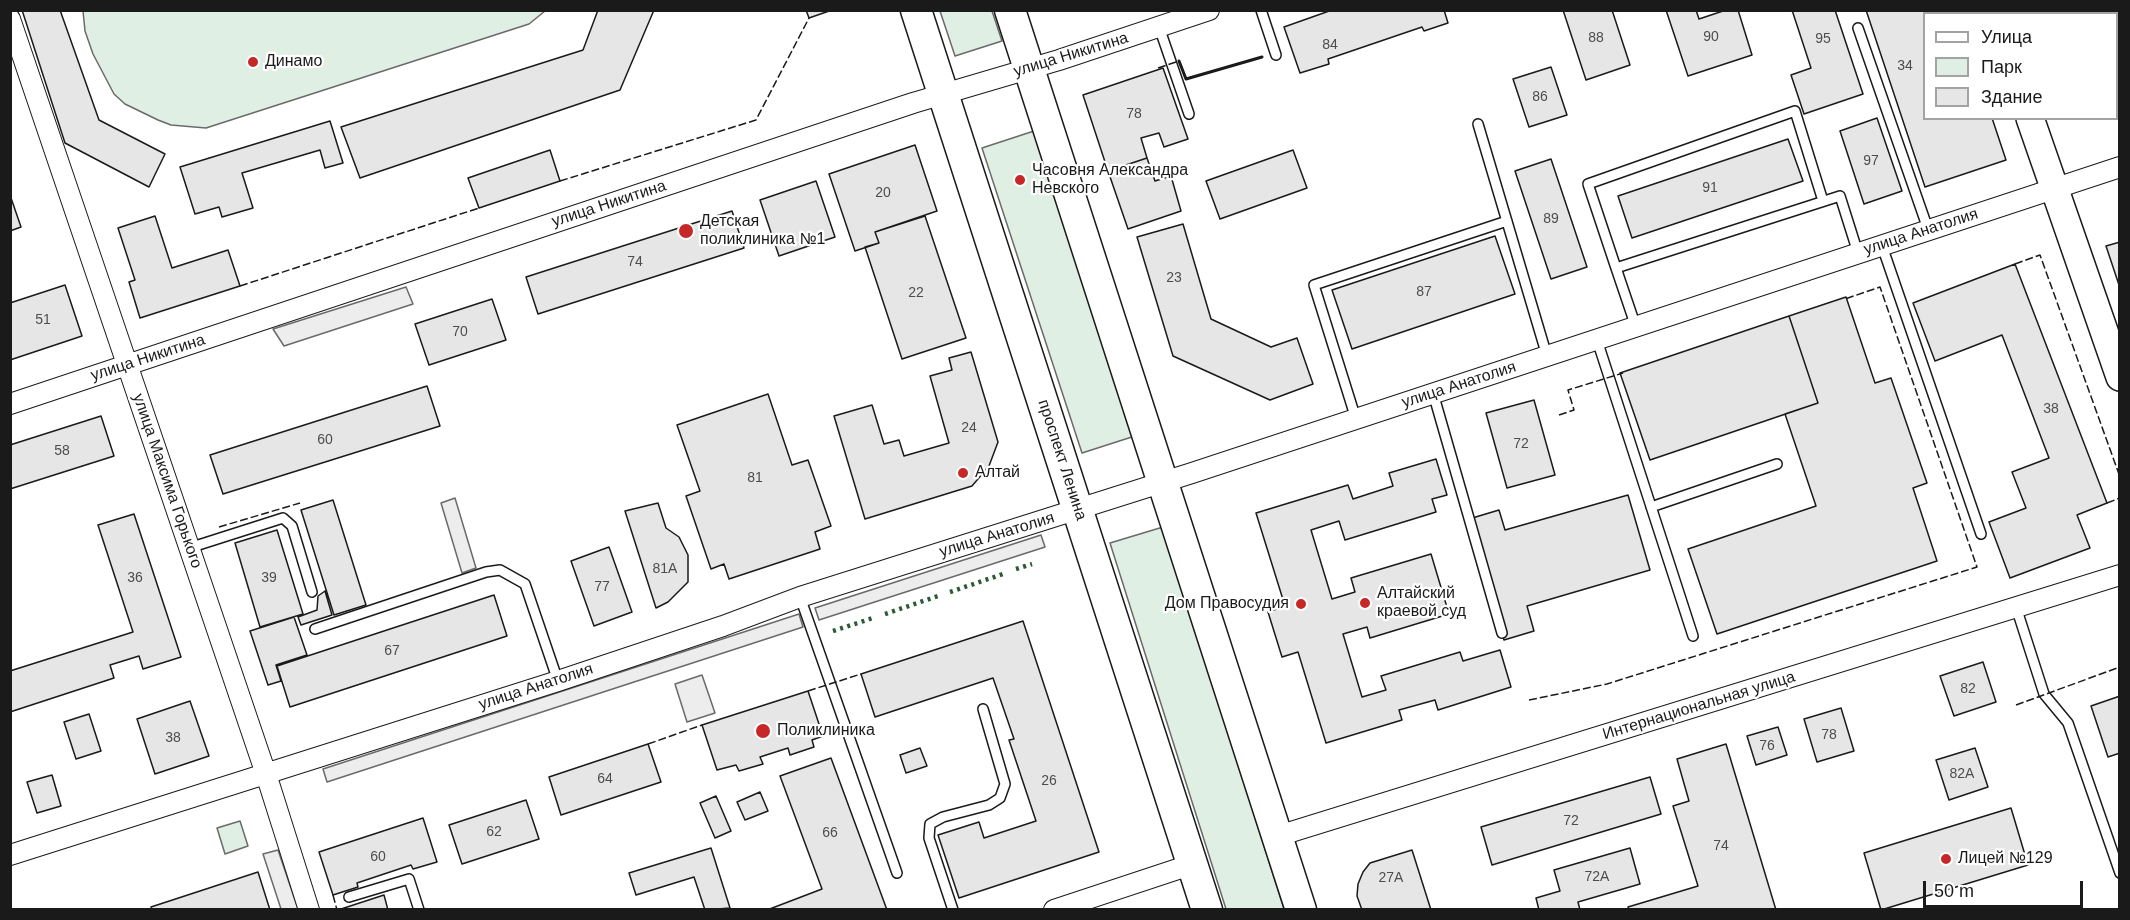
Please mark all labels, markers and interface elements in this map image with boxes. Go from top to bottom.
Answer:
legend [1923,12,2118,120]
text: Улица [1981,27,2032,47]
street label: улица Никитина [1011,28,1131,82]
house number: 90 [1703,29,1719,45]
house number: 88 [1588,30,1604,46]
house number: 95 [1815,31,1831,47]
house number: 84 [1322,37,1338,53]
place label: Динамо [265,52,322,72]
marker: Динамо [246,55,260,69]
text: Парк [1981,57,2022,77]
house number: 34 [1897,58,1913,74]
text: Здание [1981,87,2042,107]
house number: 86 [1532,89,1548,105]
house number: 78 [1126,106,1142,122]
house number: 97 [1863,153,1879,169]
place label: Часовня Александра Невского [1032,161,1188,199]
marker: Часовня Александра Невского [1013,173,1027,187]
street label: улица Никитина [550,177,668,231]
house number: 91 [1702,180,1718,196]
house number: 20 [875,185,891,201]
street label: улица Анатолия [1861,204,1981,260]
house number: 89 [1543,211,1559,227]
place label: Детская поликлиника №1 [700,212,825,250]
marker: Детская поликлиника №1 [677,222,695,240]
house number: 74 [627,254,643,270]
house number: 23 [1166,270,1182,286]
house number: 87 [1416,284,1432,300]
house number: 22 [908,285,924,301]
house number: 51 [35,312,51,328]
house number: 70 [452,324,468,340]
street label: улица Никитина [89,331,207,385]
street label: улица Анатолия [1399,357,1519,413]
street label: улица Максима Горького [128,391,206,571]
street label: проспект Ленина [1033,397,1091,523]
house number: 38 [2043,401,2059,417]
house number: 24 [961,420,977,436]
house number: 60 [317,432,333,448]
house number: 72 [1513,436,1529,452]
house number: 58 [54,443,70,459]
place label: Алтай [975,463,1020,483]
marker: Алтай [956,466,970,480]
house number: 81 [747,470,763,486]
street label: улица Анатолия [937,508,1057,562]
house number: 81А [653,561,677,577]
house number: 36 [127,570,143,586]
house number: 39 [261,570,277,586]
house number: 77 [594,579,610,595]
place label: Алтайский краевой суд [1377,584,1466,622]
place label: Дом Правосудия [1165,594,1289,614]
marker: Алтайский краевой суд [1358,596,1372,610]
marker: Дом Правосудия [1294,597,1308,611]
house number: 67 [384,643,400,659]
street label: улица Анатолия [476,659,596,715]
street label: Интернациональная улица [1600,668,1798,744]
house number: 82 [1960,681,1976,697]
place label: Поликлиника [777,721,875,741]
marker: Поликлиника [754,722,772,740]
house number: 78 [1821,727,1837,743]
house number: 38 [165,730,181,746]
house number: 76 [1759,738,1775,754]
house number: 82А [1950,766,1974,782]
house number: 64 [597,771,613,787]
house number: 26 [1041,773,1057,789]
house number: 72 [1563,813,1579,829]
house number: 62 [486,824,502,840]
house number: 66 [822,825,838,841]
house number: 74 [1713,838,1729,854]
house number: 60 [370,849,386,865]
place label: Лицей №129 [1958,849,2053,869]
marker: Лицей №129 [1939,852,1953,866]
house number: 72А [1585,869,1609,885]
scale bar [1926,869,2086,907]
house number: 27А [1379,870,1403,886]
text: 50 m [1934,881,1974,901]

